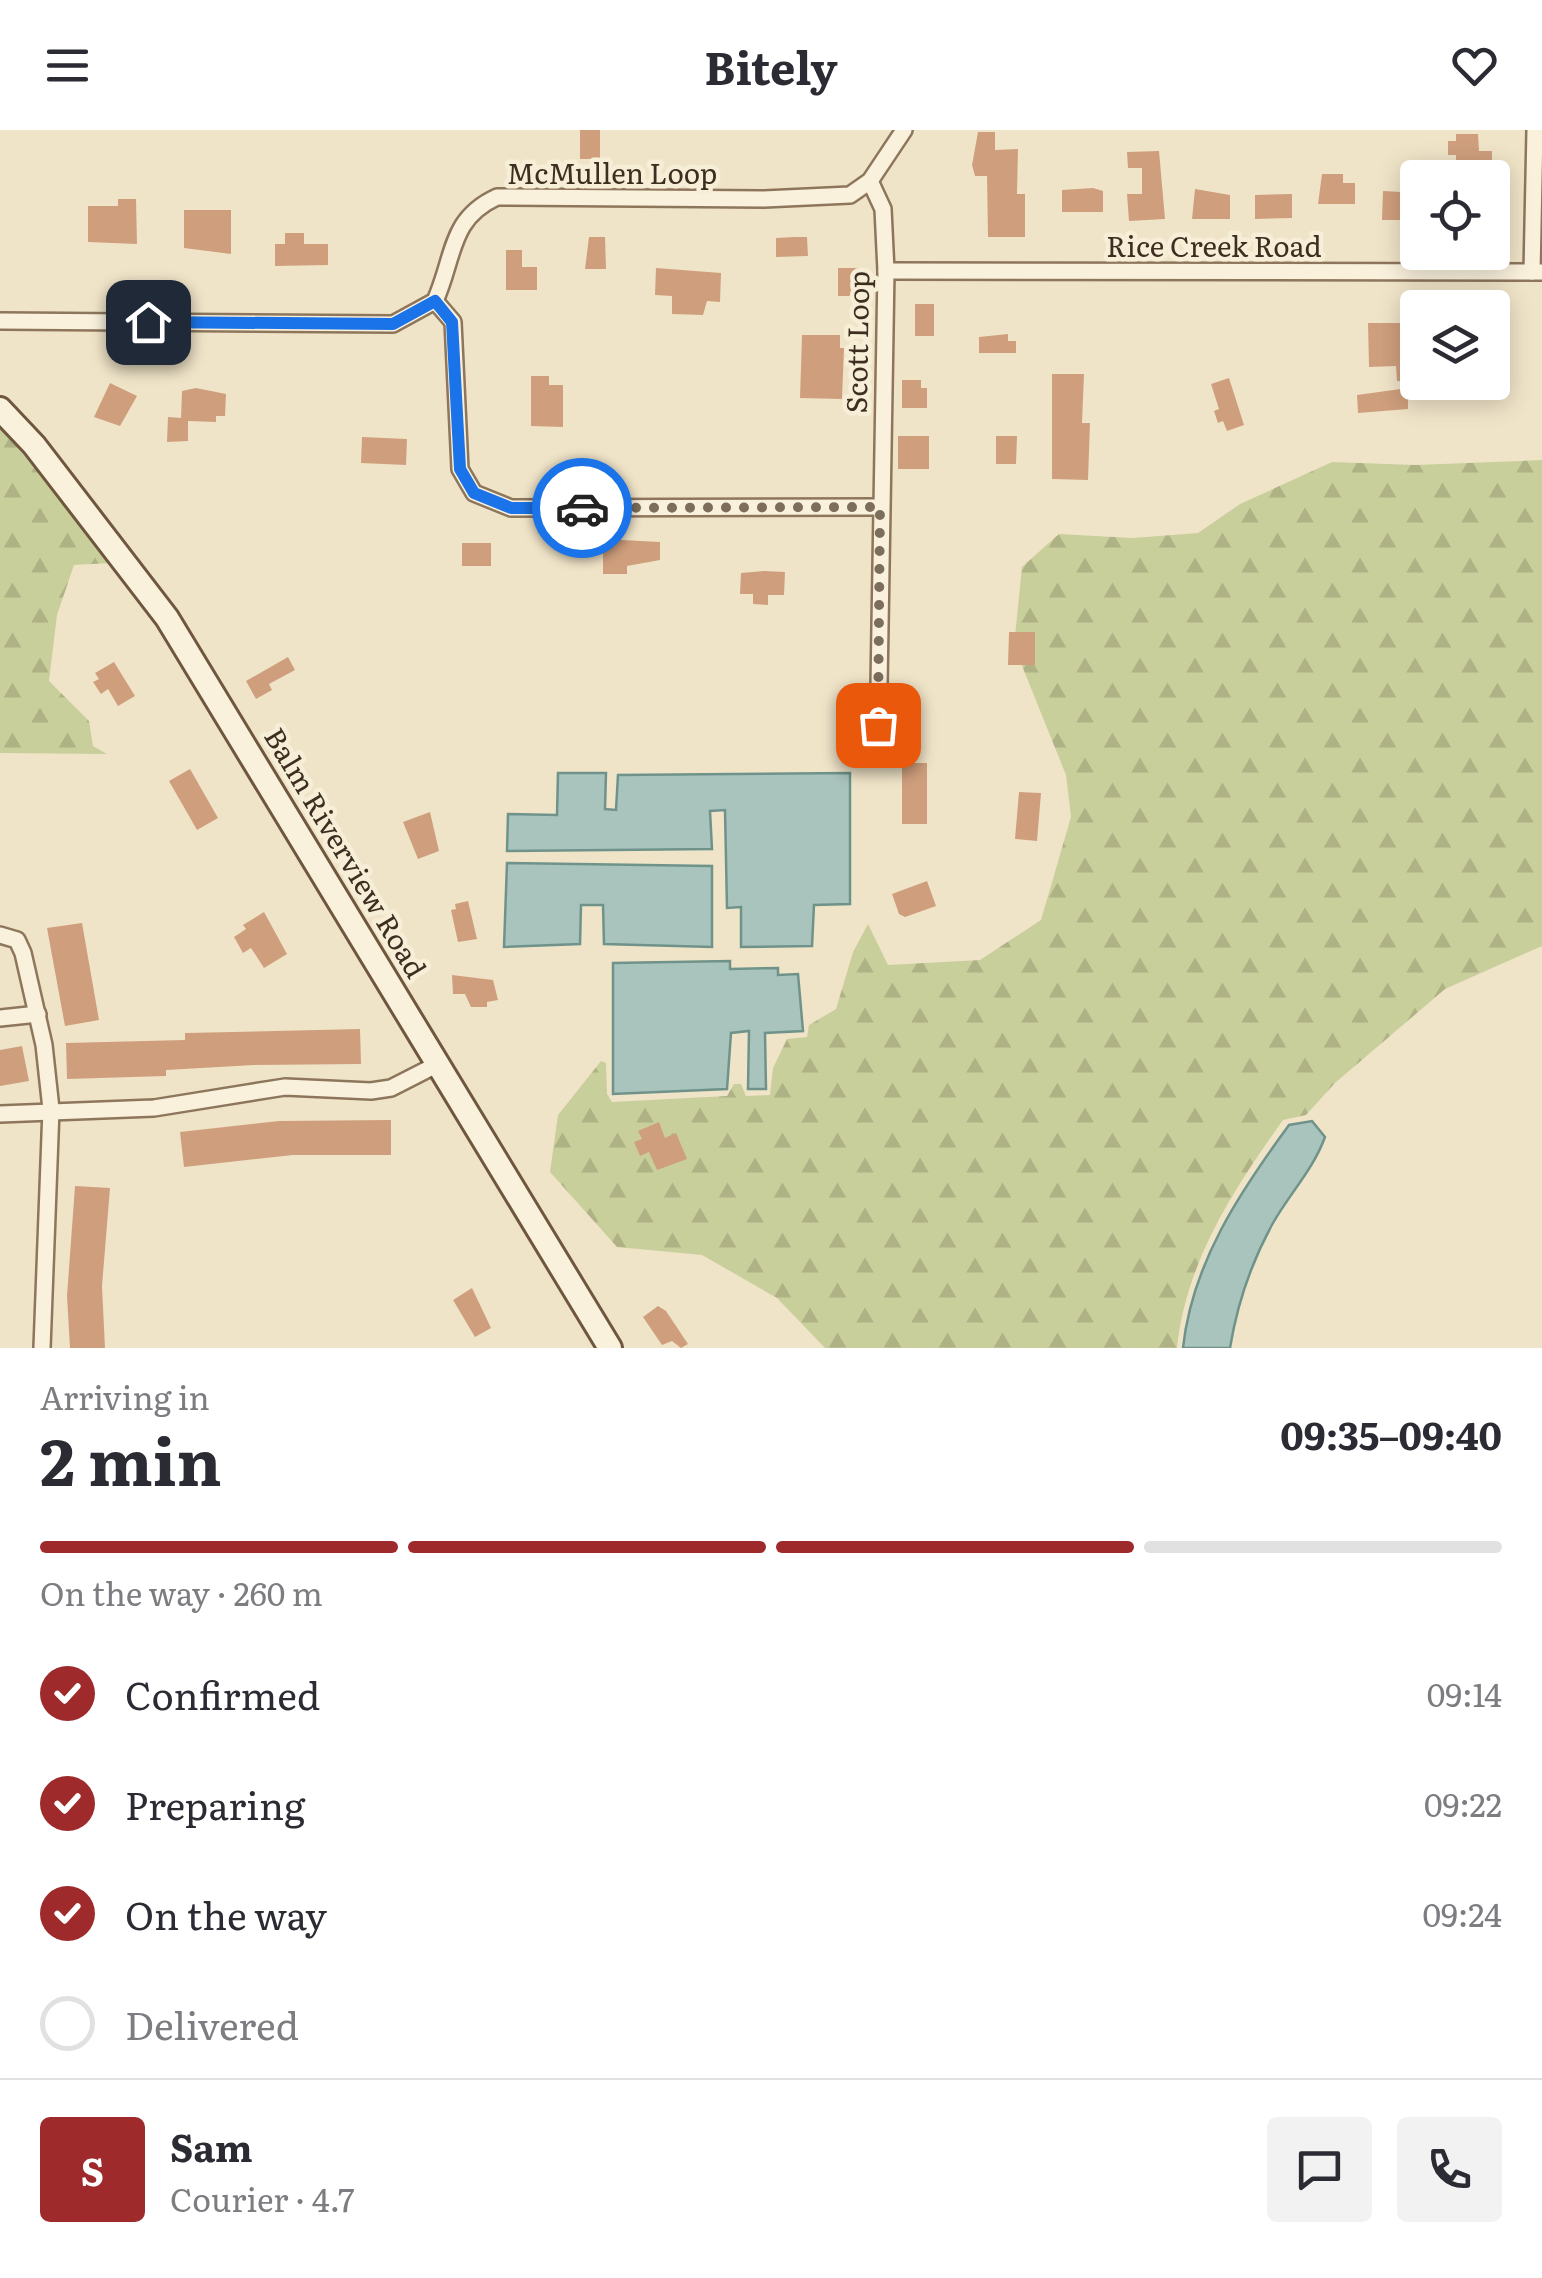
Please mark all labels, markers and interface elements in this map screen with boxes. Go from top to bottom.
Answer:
text: Bitely [704,32,838,99]
icon: menu [40,38,95,93]
icon: heart [1447,38,1502,93]
street label: McMullen Loop [507,151,717,193]
map controls [1400,160,1510,400]
button: locate [1400,160,1510,270]
street label: Rice Creek Road [1106,224,1322,266]
street label: Scott Loop [834,270,878,414]
pin [106,280,191,365]
button: layers [1400,290,1510,400]
icon: home [121,295,176,350]
courier [532,458,632,558]
icon: car [555,481,610,536]
pin [836,683,921,768]
icon: bag [851,698,906,753]
street label: Balm Riverview Road [255,719,438,985]
text: Arriving in [40,1372,210,1420]
text: 09:35–09:40 [1280,1405,1502,1462]
text: 2 min [40,1409,222,1506]
text: On the way · 260 m [40,1568,323,1616]
text: Confirmed [125,1665,320,1722]
icon: check [40,1666,95,1721]
text: 09:14 [1427,1669,1502,1717]
text: Preparing [125,1775,305,1832]
icon: check [40,1776,95,1831]
text: 09:22 [1424,1779,1502,1827]
text: On the way [125,1885,327,1942]
icon: check [40,1886,95,1941]
text: 09:24 [1423,1889,1502,1937]
text: Delivered [125,1995,299,2052]
text: Sam [170,2117,253,2174]
button: chat [1267,2117,1372,2222]
button: phone [1397,2117,1502,2222]
text: S [81,2141,104,2198]
text: Courier · 4.7 [170,2174,355,2222]

